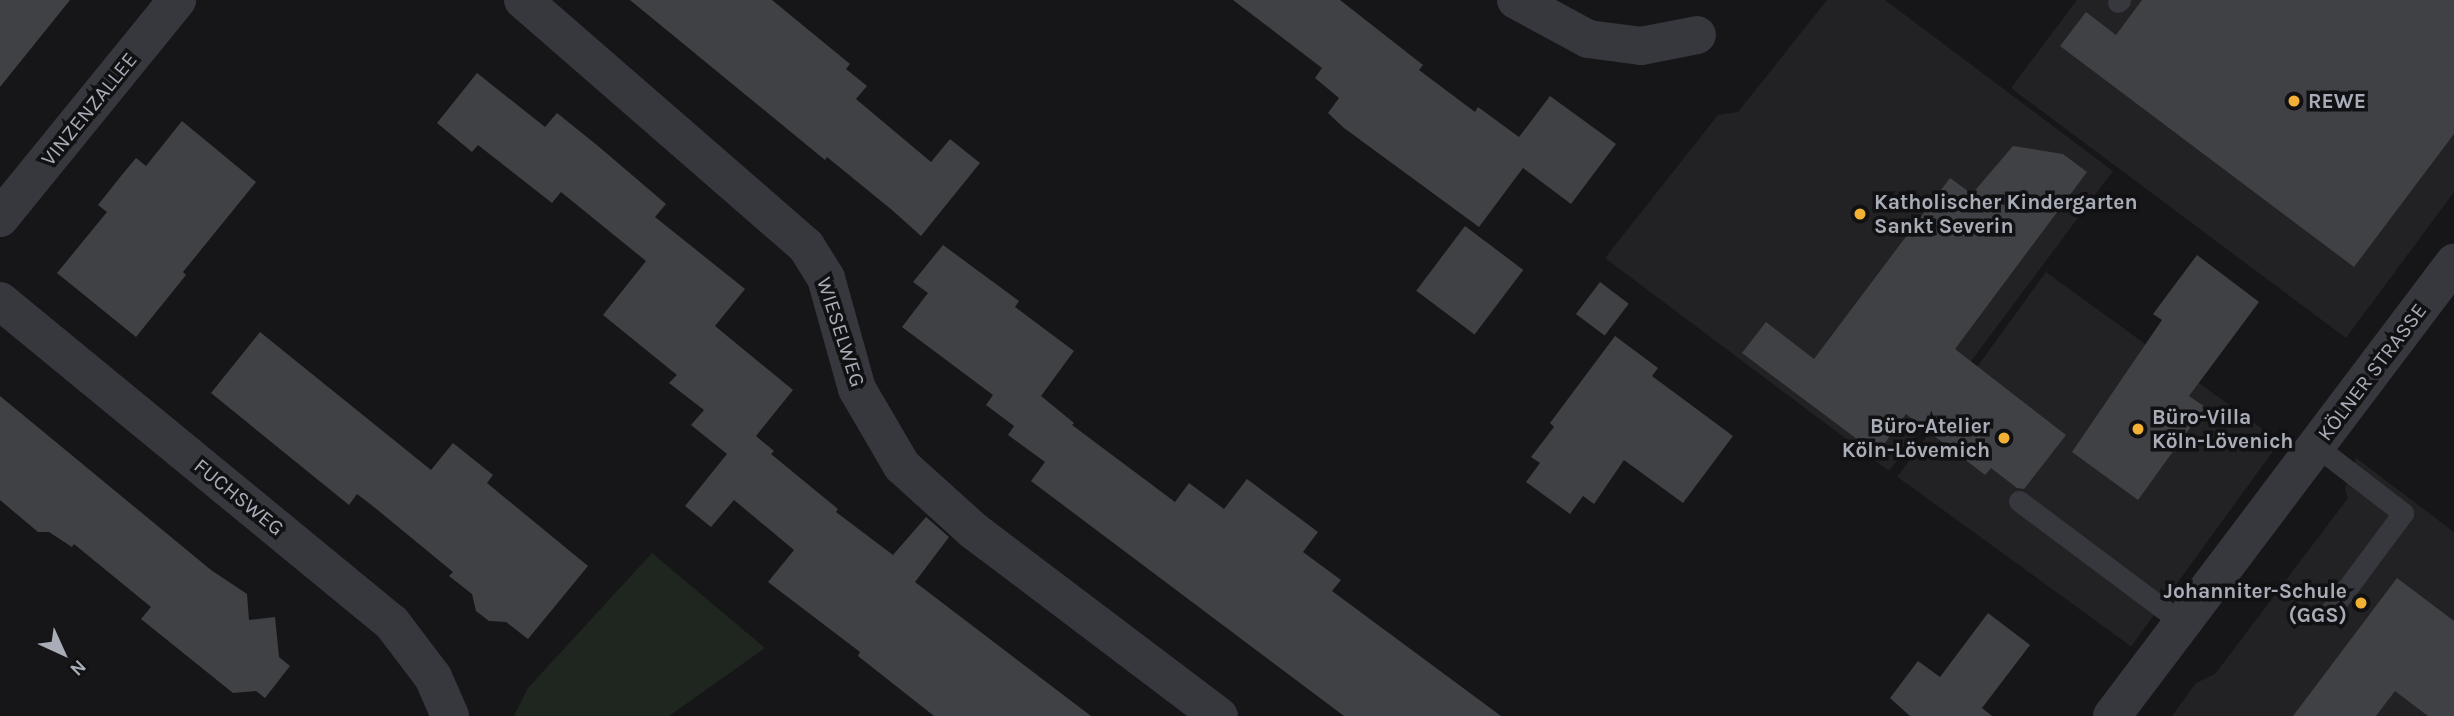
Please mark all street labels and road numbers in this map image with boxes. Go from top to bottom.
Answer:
street label: VINZENZALLEE [36,47,142,171]
street label: WIESELWEG [811,274,871,390]
street label: KÖLNER STRASSE [2312,298,2432,446]
street label: FUCHSWEG [189,453,289,541]

